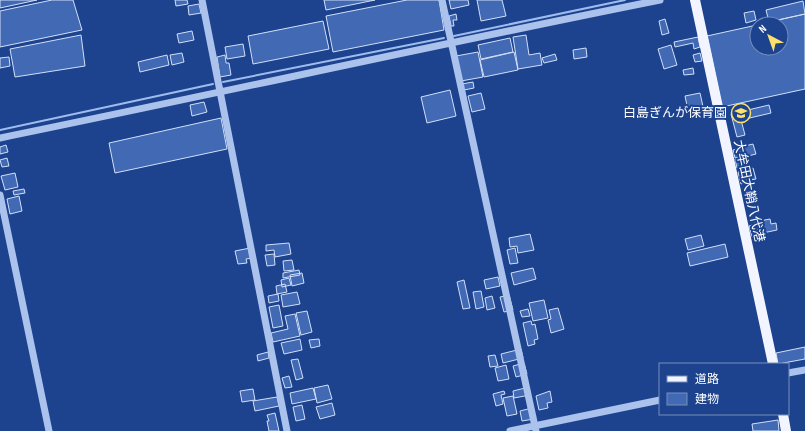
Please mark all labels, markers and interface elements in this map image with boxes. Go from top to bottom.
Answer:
north arrow [749,16,789,56]
text: N [756,22,769,36]
school or university icon: 白島ぎんが保育園 [730,102,752,124]
place label: 白島ぎんが保育園 [623,105,727,121]
street label: 大牟田大鞘八代港 [730,138,768,244]
legend [659,363,789,415]
text: 道路 [695,372,719,387]
text: 建物 [695,392,719,407]

